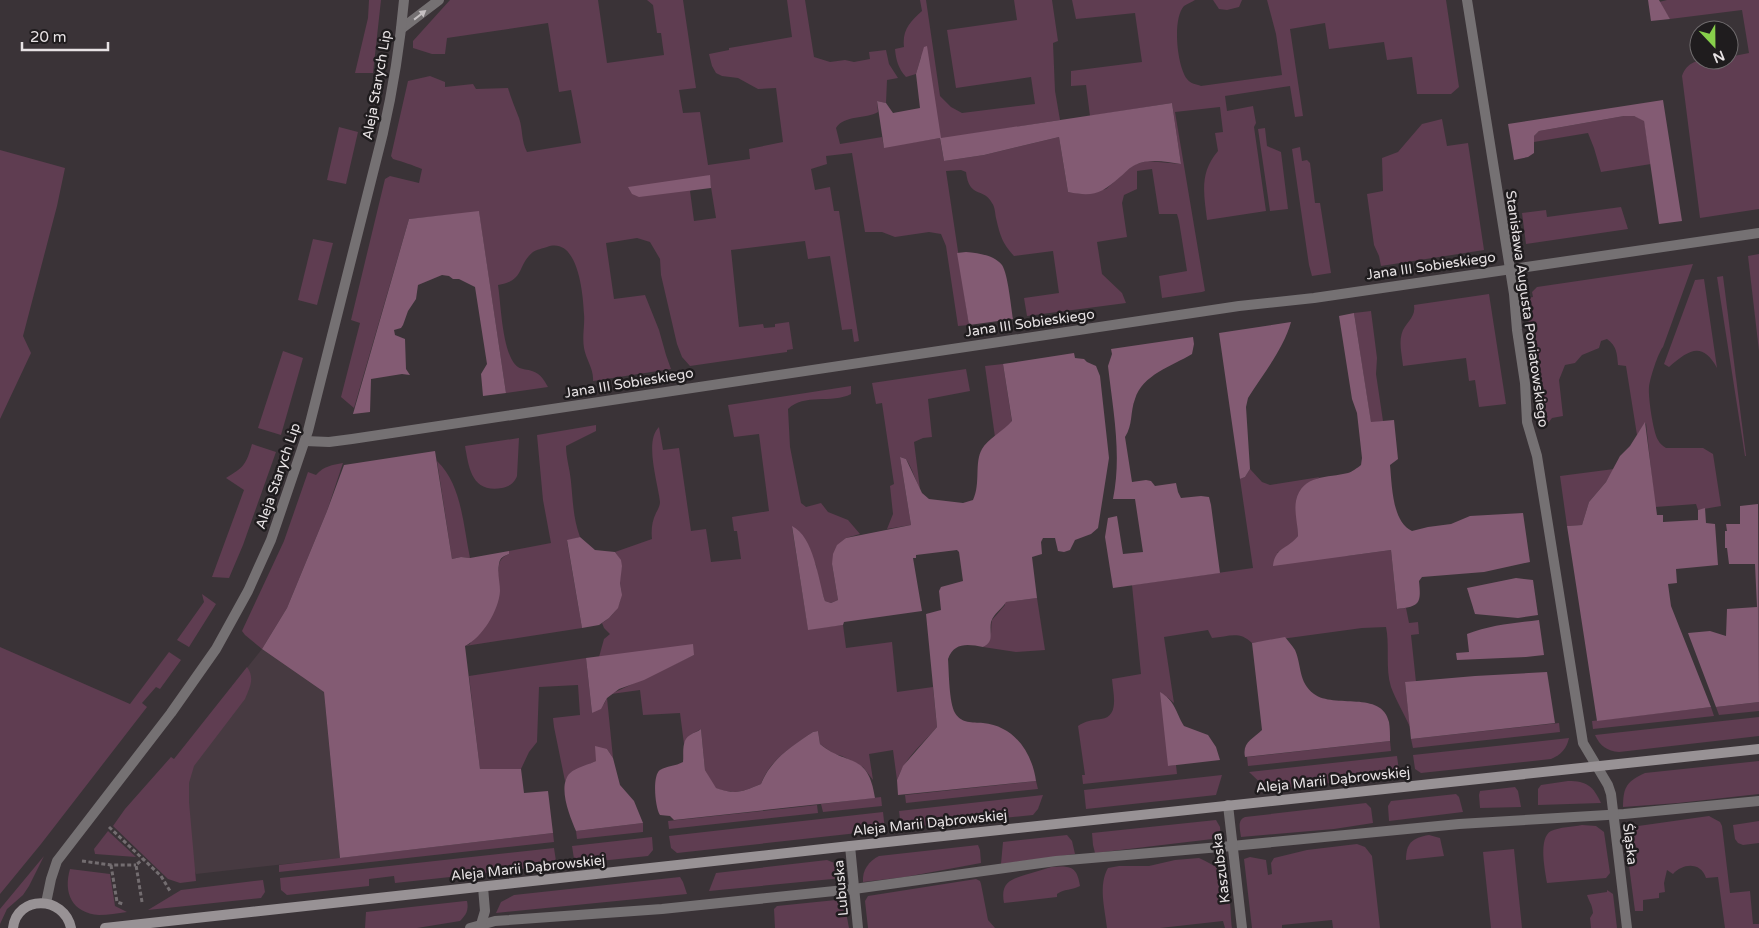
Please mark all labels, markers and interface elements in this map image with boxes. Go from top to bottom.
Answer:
one-way arrow [413,9,426,20]
scale bar [22,20,109,52]
north arrow [1689,20,1739,70]
text: 20 m [30,28,67,46]
street label: Aleja Starych Lip [359,29,395,141]
text: N [1710,47,1727,67]
street label: Stanisława Augusta Poniatowskiego [1502,189,1552,429]
street label: Jana III Sobieskiego [1365,248,1497,284]
street label: Jana III Sobieskiego [964,305,1096,341]
street label: Jana III Sobieskiego [563,364,695,402]
street label: Aleja Starych Lip [252,421,304,531]
street label: Aleja Marii Dąbrowskiej [1255,763,1411,797]
street label: Aleja Marii Dąbrowskiej [852,806,1008,840]
street label: Śląska [1619,822,1641,866]
street label: Kaszubska [1208,832,1234,904]
street label: Aleja Marii Dąbrowskiej [450,851,606,885]
street label: Lubuska [830,859,852,917]

